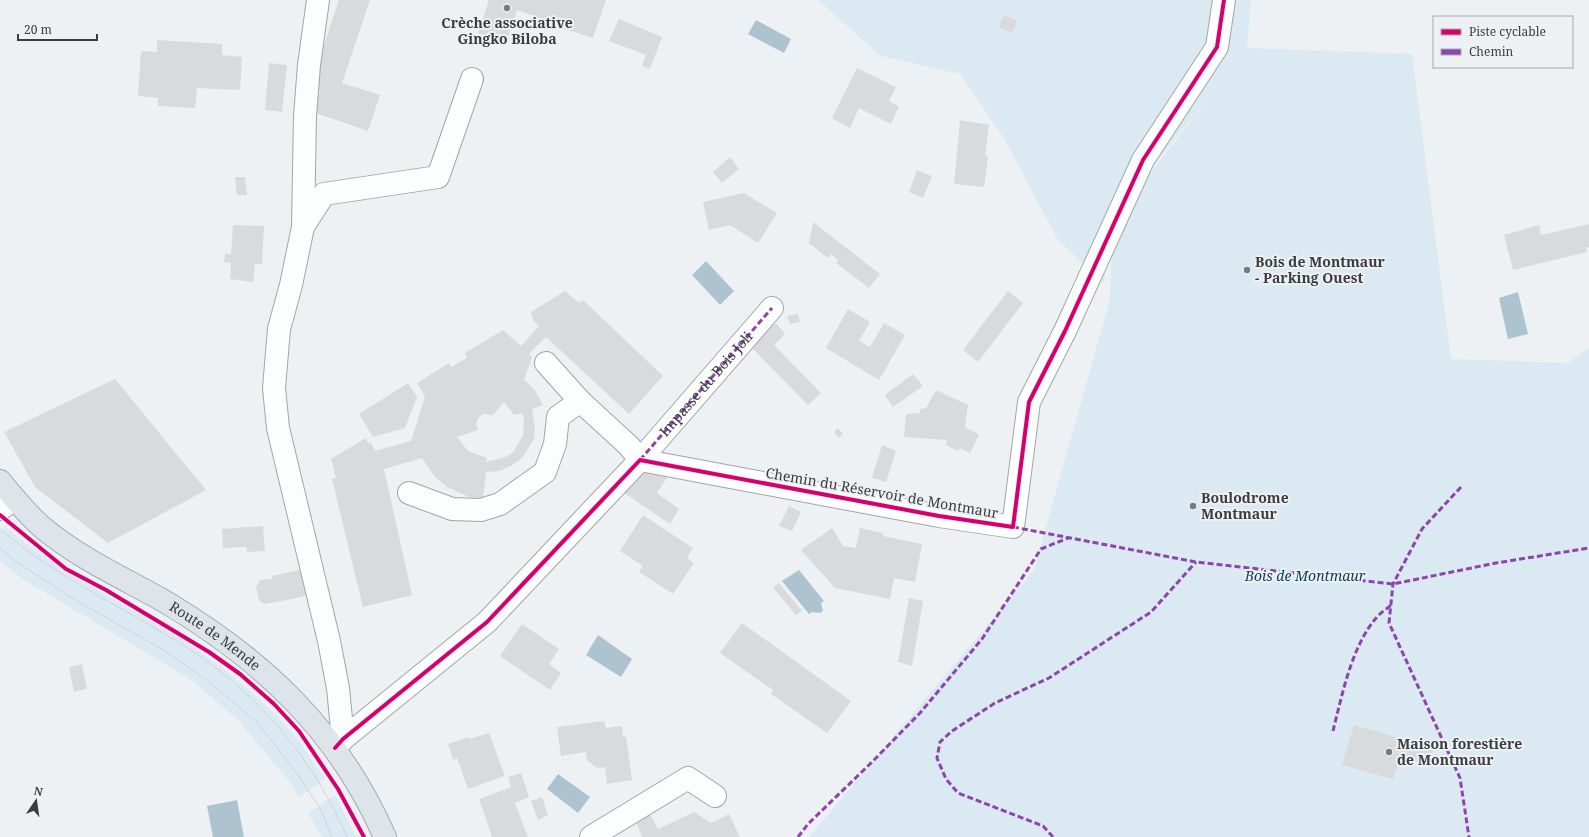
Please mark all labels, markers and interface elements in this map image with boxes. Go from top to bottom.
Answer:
marker: Crèche associative Gingko Biloba [502,3,512,13]
place label: Crèche associative Gingko Biloba [441,13,573,48]
scale bar [18,16,97,42]
legend [1433,16,1573,68]
text: 20 m [24,21,52,38]
text: Piste cyclable [1469,23,1546,40]
text: Chemin [1469,43,1514,60]
place label: Bois de Montmaur - Parking Ouest [1255,252,1386,287]
marker: Bois de Montmaur - Parking Ouest [1242,265,1252,275]
street label: Impasse du Bois Joli [655,327,757,440]
street label: Chemin du Réservoir de Montmaur [764,463,1000,522]
place label: Boulodrome Montmaur [1201,488,1289,523]
marker: Boulodrome Montmaur [1188,501,1198,511]
park label: Bois de Montmaur [1244,566,1366,585]
street label: Route de Mende [166,597,265,674]
place label: Maison forestière de Montmaur [1397,734,1522,769]
marker: Maison forestière de Montmaur [1384,747,1394,757]
north arrow [16,781,56,821]
text: N [32,782,45,799]

